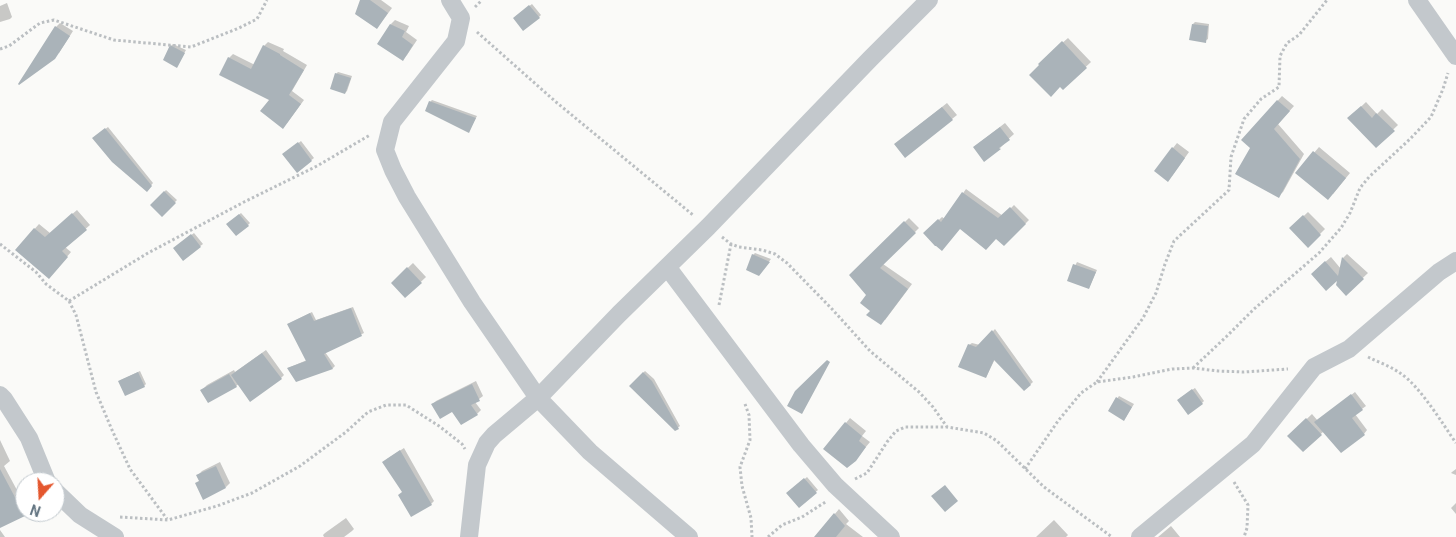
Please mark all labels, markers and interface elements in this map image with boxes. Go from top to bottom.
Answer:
north arrow [15,472,65,522]
text: N [28,501,43,519]

